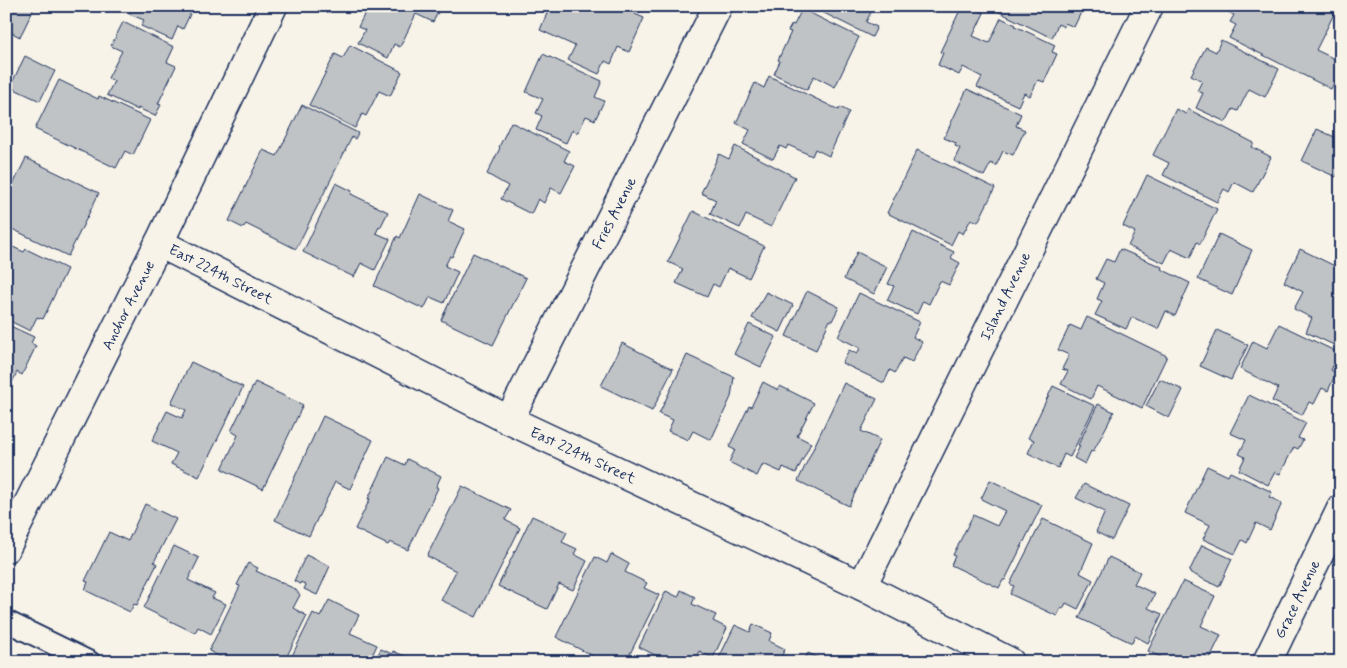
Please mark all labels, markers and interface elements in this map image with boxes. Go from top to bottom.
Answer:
street label: Fries Avenue [588,174,642,253]
street label: East 224th Street [165,240,276,310]
street label: Island Avenue [976,249,1036,344]
street label: Anchor Avenue [98,257,160,354]
street label: East 224th Street [527,423,639,489]
street label: Grace Avenue [1270,557,1326,642]

